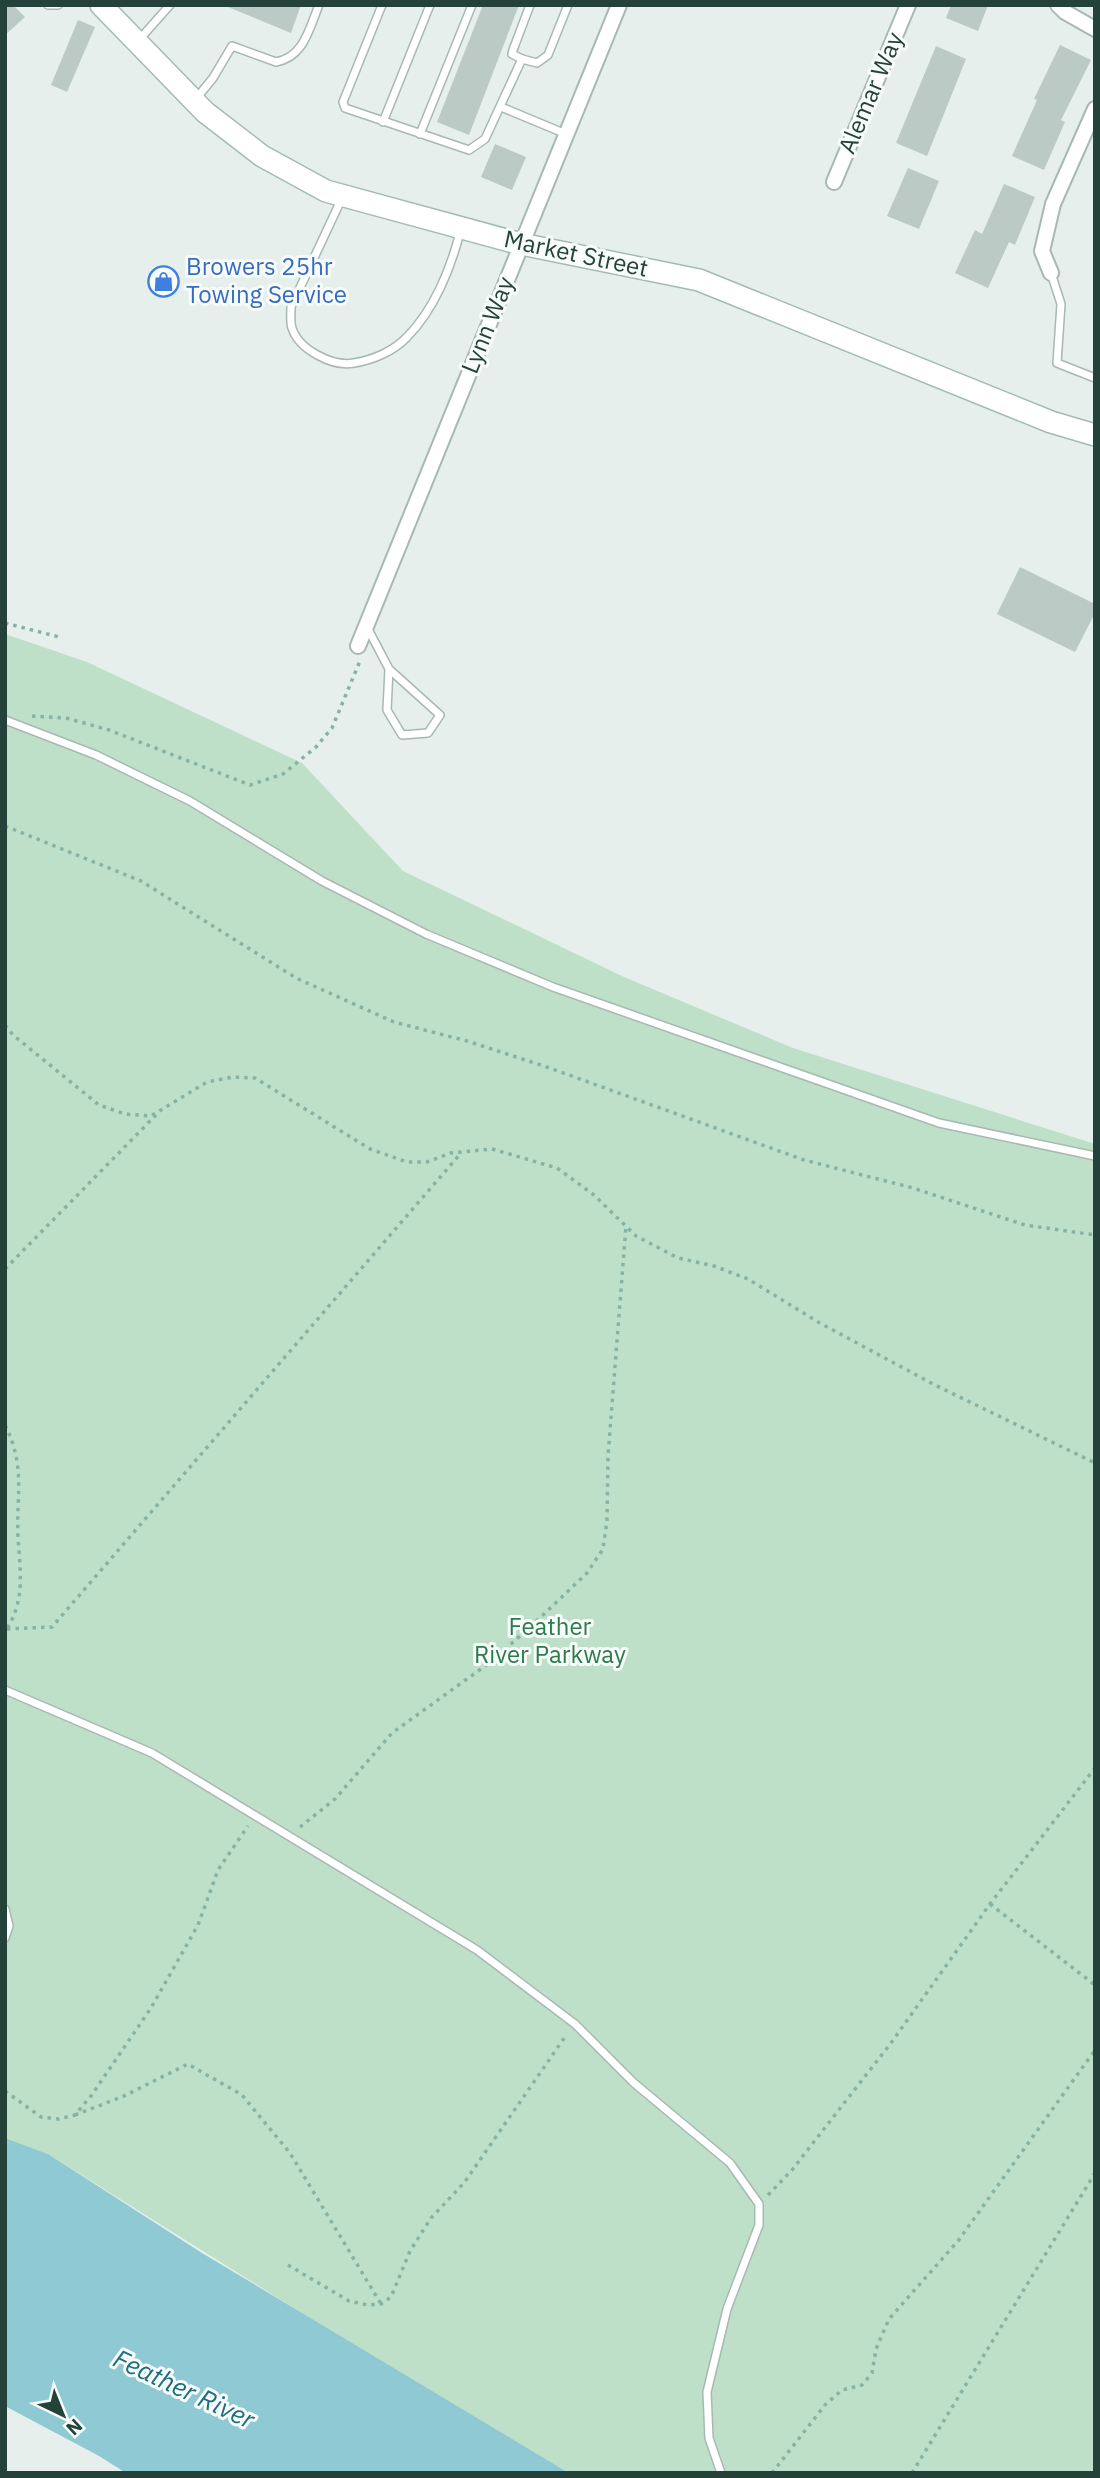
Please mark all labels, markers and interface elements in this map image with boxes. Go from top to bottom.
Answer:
street label: Alemar Way [830,27,910,158]
street label: Market Street [501,222,651,284]
place label: Browers 25hr Towing Service [186,250,347,310]
shop icon: Browers 25hr Towing Service [146,264,180,298]
street label: Lynn Way [453,271,521,378]
park label: Feather River Parkway [474,1610,626,1670]
water label: Feather River [108,2341,262,2436]
north arrow [28,2380,98,2450]
text: N [61,2414,88,2441]

